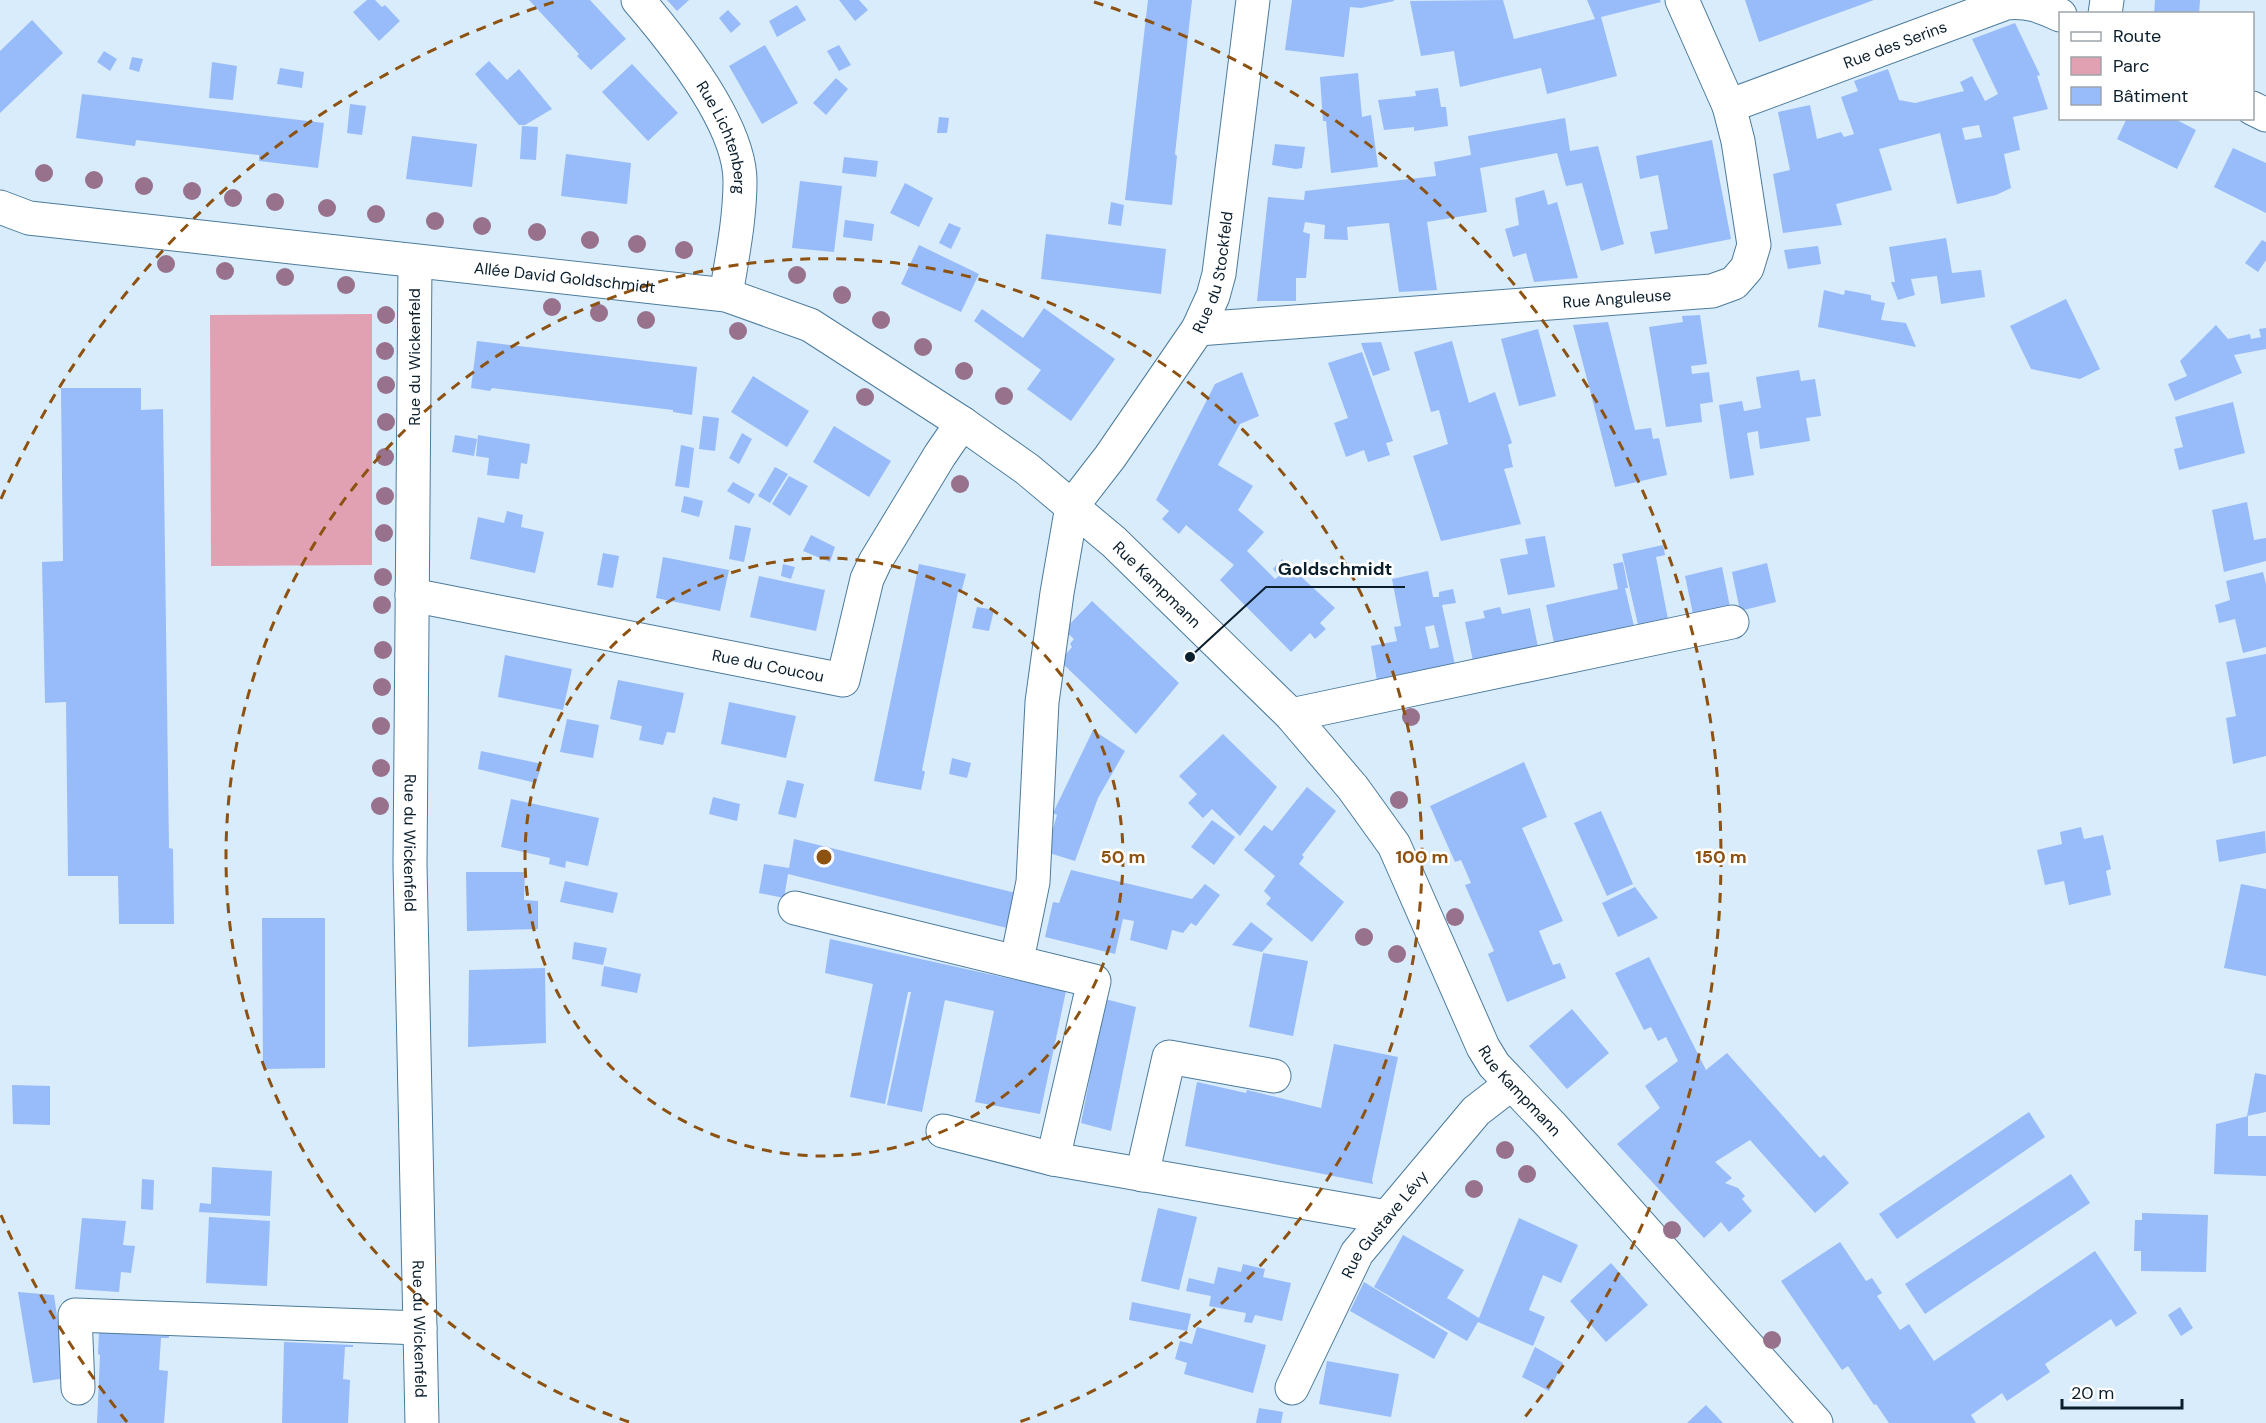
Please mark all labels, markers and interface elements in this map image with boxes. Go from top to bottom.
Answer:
legend [2059,12,2254,120]
street label: Rue des Serins [1840,16,1950,74]
text: Route [2113,24,2161,48]
text: Parc [2113,54,2149,78]
street label: Rue Lichtenberg [692,77,750,195]
text: Bâtiment [2113,84,2188,108]
street label: Rue du Stockfeld [1188,210,1238,336]
street label: Allée David Goldschmidt [473,257,656,298]
street label: Rue Anguleuse [1562,284,1672,313]
street label: Rue du Wickenfeld [404,288,425,426]
street label: Rue Kampmann [1108,537,1206,632]
callout: Goldschmidt [1266,551,1405,587]
text: Goldschmidt [1278,557,1392,581]
street label: Rue du Coucou [710,644,826,687]
street label: Rue du Wickenfeld [399,774,421,912]
text: 50 m [1100,845,1146,869]
text: 100 m [1395,845,1449,869]
text: 150 m [1695,845,1747,869]
centre of rings [814,847,834,867]
street label: Rue Kampmann [1473,1041,1566,1141]
street label: Rue Gustave Lévy [1336,1166,1433,1282]
street label: Rue du Wickenfeld [407,1260,431,1398]
scale bar [2062,1372,2182,1410]
text: 20 m [2071,1381,2114,1405]

